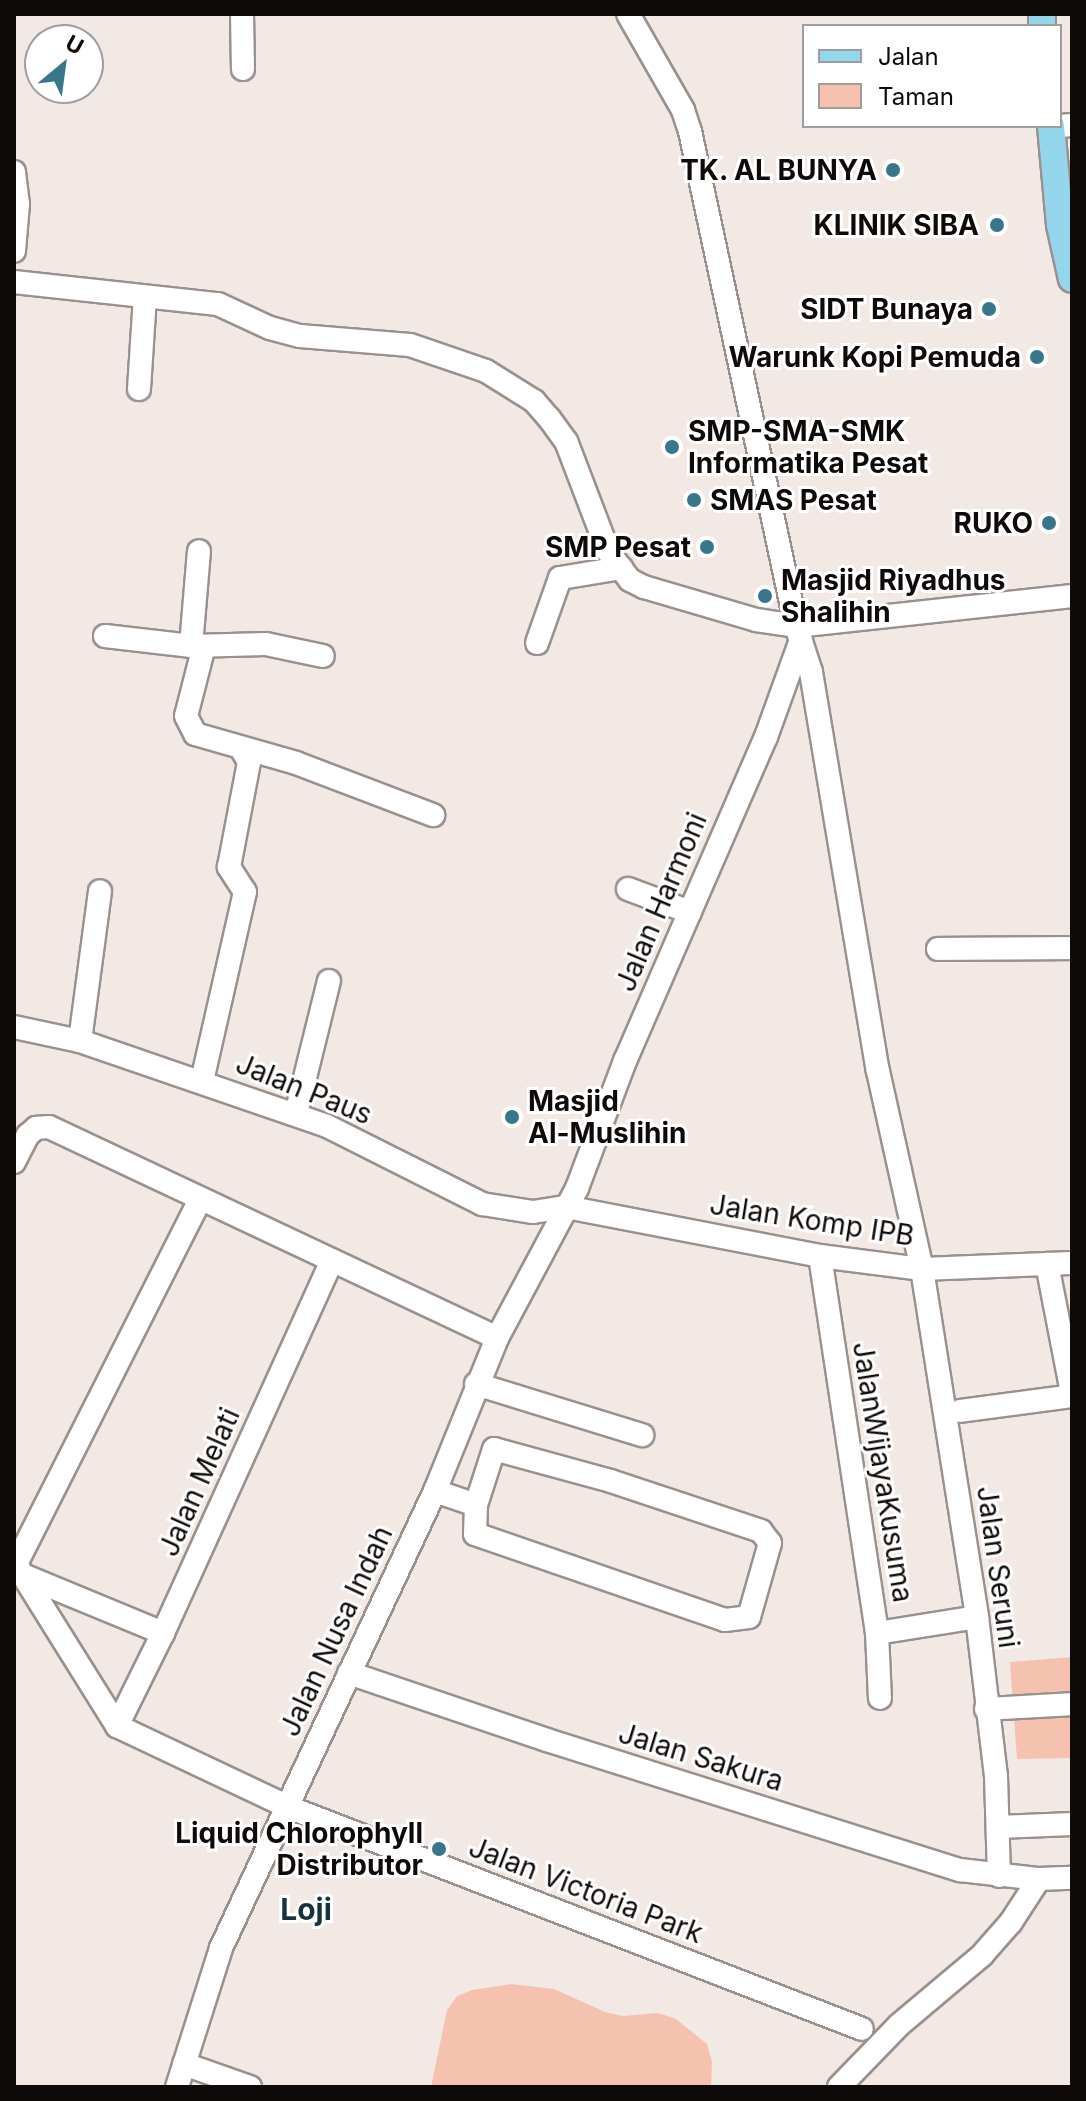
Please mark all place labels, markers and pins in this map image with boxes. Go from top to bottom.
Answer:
place label: TK. AL BUNYA [679,153,877,187]
marker: TK. AL BUNYA [884,161,902,179]
place label: KLINIK SIBA [814,208,979,242]
marker: KLINIK SIBA [986,214,1008,236]
place label: SIDT Bunaya [800,292,973,326]
marker: SIDT Bunaya [980,300,998,318]
place label: Warunk Kopi Pemuda [729,340,1021,374]
marker: Warunk Kopi Pemuda [1028,348,1046,366]
place label: SMP-SMA-SMK Informatika Pesat [688,414,928,480]
marker: SMP-SMA-SMK Informatika Pesat [663,438,681,456]
place label: SMAS Pesat [710,483,877,517]
marker: SMAS Pesat [685,491,703,509]
place label: RUKO [954,506,1033,540]
marker: RUKO [1040,514,1058,532]
place label: SMP Pesat [545,530,691,564]
marker: SMP Pesat [698,538,716,556]
place label: Masjid Riyadhus Shalihin [781,563,1005,629]
marker: Masjid Riyadhus Shalihin [756,587,774,605]
place label: Masjid Al-Muslihin [528,1084,686,1150]
marker: Masjid Al-Muslihin [503,1108,521,1126]
place label: Liquid Chlorophyll Distributor [175,1816,423,1882]
marker: Liquid Chlorophyll Distributor [430,1840,448,1858]

